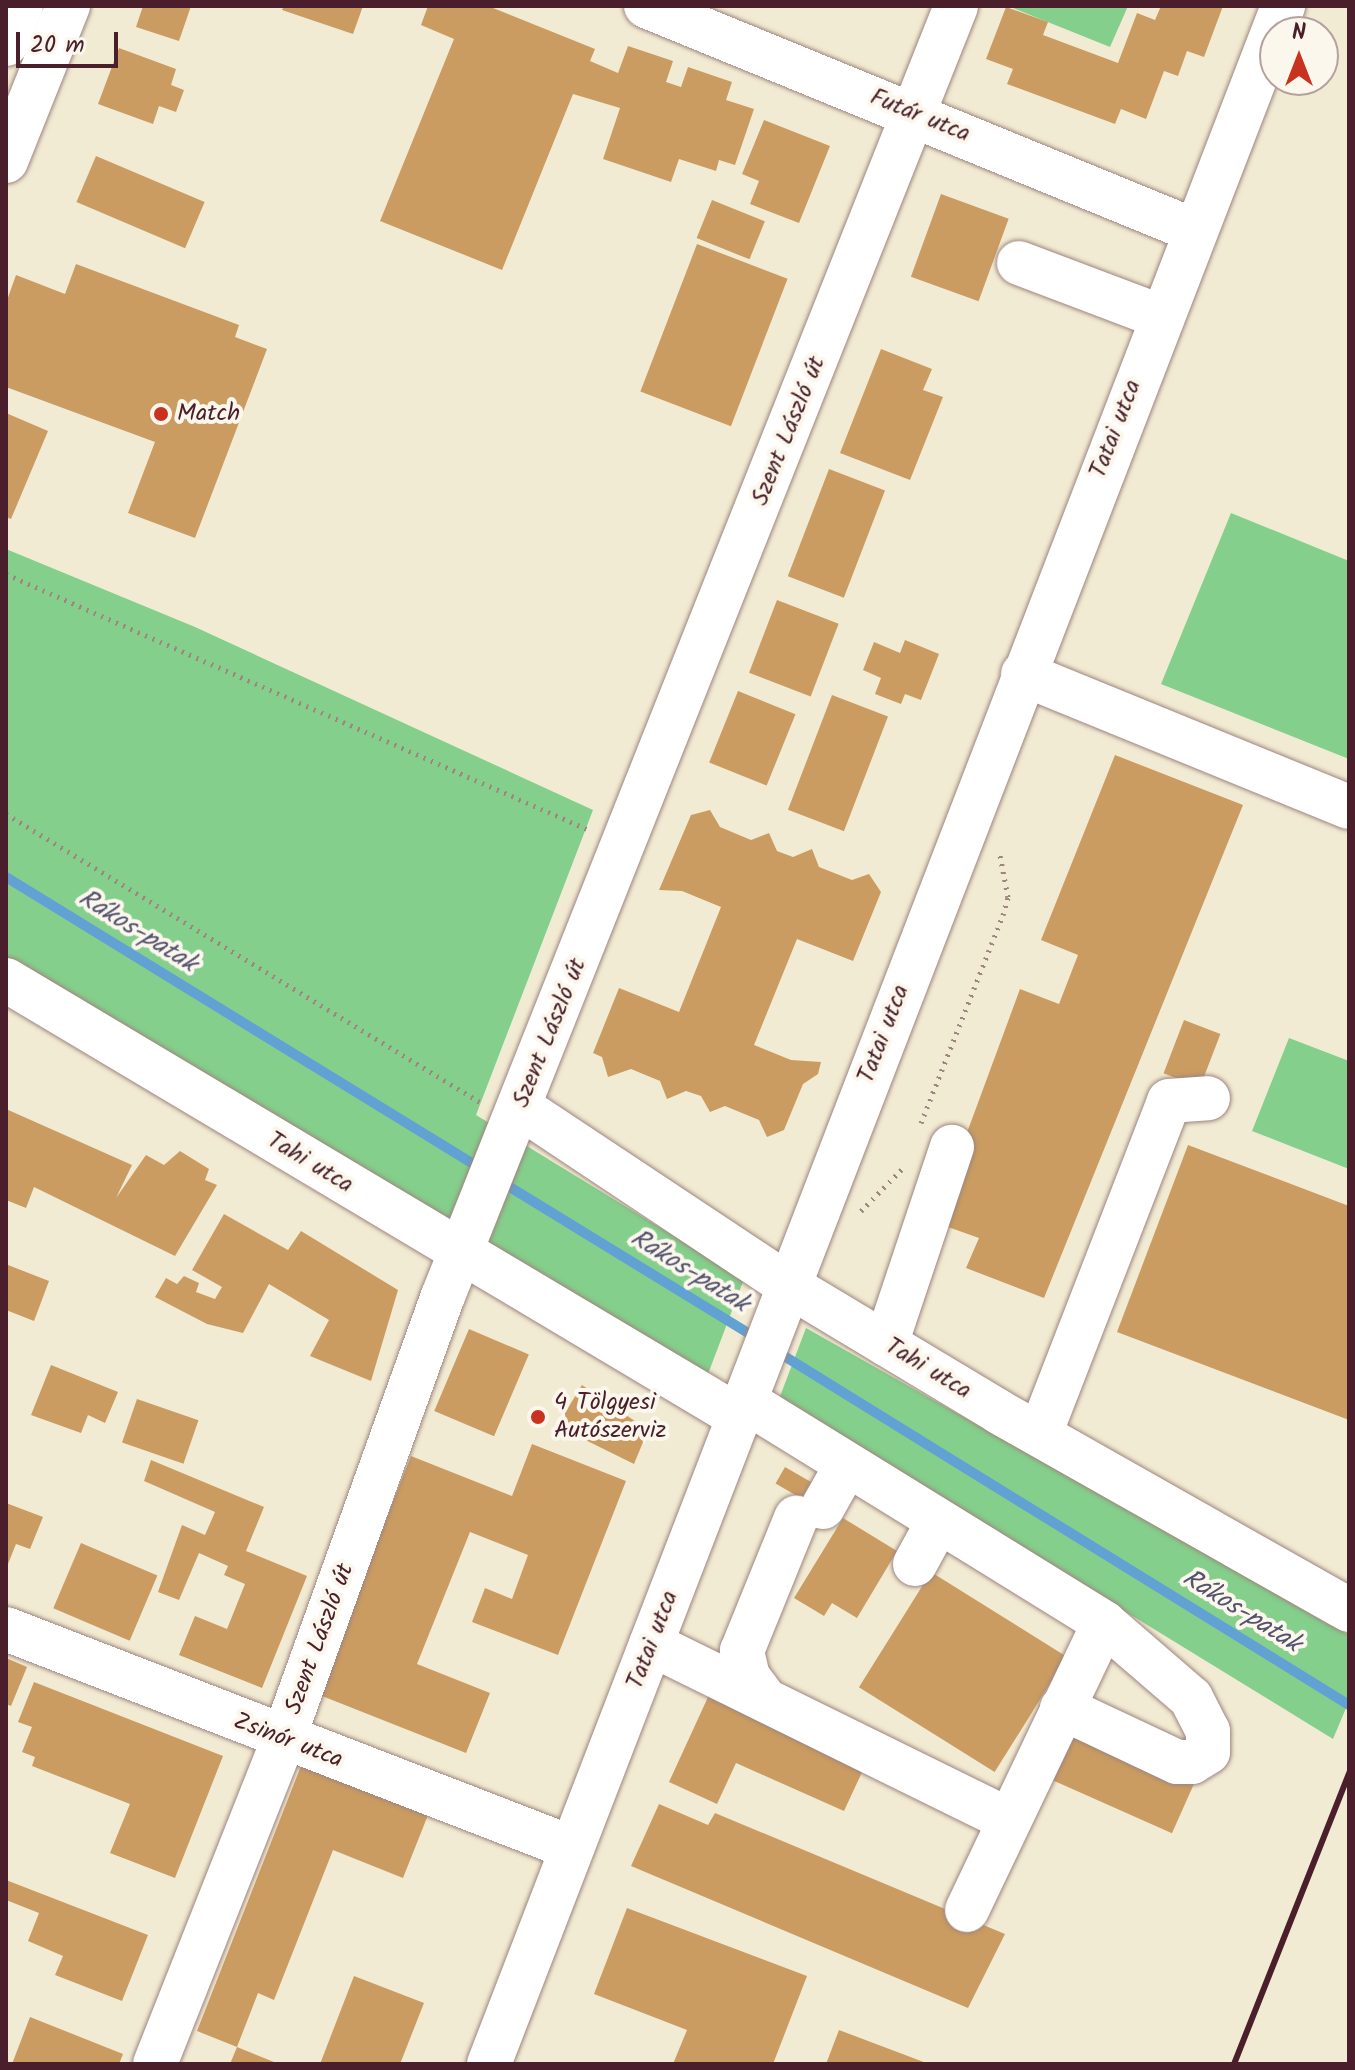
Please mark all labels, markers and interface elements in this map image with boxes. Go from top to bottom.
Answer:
scale bar [20,16,122,66]
north arrow [1259,16,1339,96]
text: N [1292,16,1306,51]
text: 20 m [30,26,85,65]
street label: Futár utca [866,83,974,149]
street label: Szent László út [746,352,832,510]
street label: Tatai utca [1084,376,1148,482]
place label: Match [177,400,240,428]
marker: Match [152,405,170,423]
water label: Rákos-patak [72,883,202,981]
street label: Szent László út [507,954,593,1112]
street label: Tatai utca [852,981,916,1087]
street label: Tahi utca [262,1126,358,1200]
water label: Rákos-patak [624,1223,754,1321]
street label: Tahi utca [880,1332,976,1406]
place label: 4 Tölgyesi Autószerviz [554,1389,666,1445]
marker: 4 Tölgyesi Autószerviz [529,1408,547,1426]
street label: Szent László út [279,1560,361,1718]
water label: Rákos-patak [1176,1563,1306,1661]
street label: Tatai utca [621,1587,685,1693]
street label: Zsinór utca [229,1707,347,1775]

